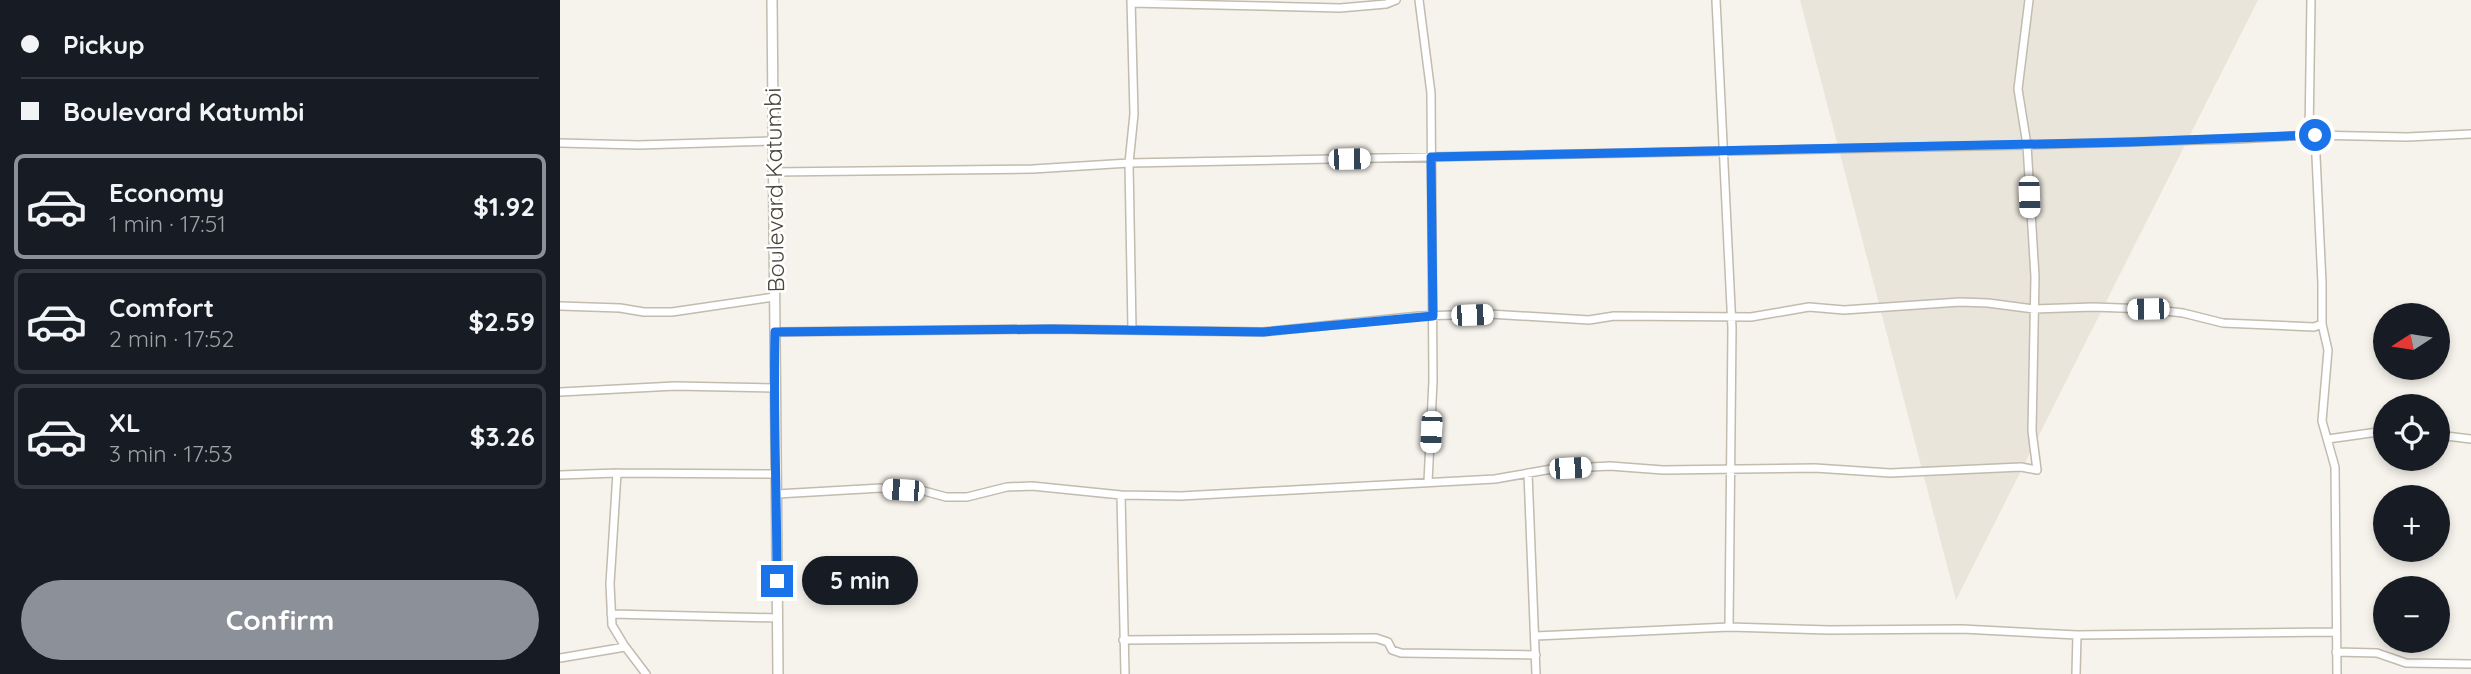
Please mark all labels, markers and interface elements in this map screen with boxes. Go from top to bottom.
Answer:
text: Pickup [63,28,145,61]
street label: Boulevard Katumbi [758,87,790,293]
text: Boulevard Katumbi [63,95,304,128]
route start [2299,119,2331,151]
car [1328,148,1371,170]
icon: car [25,175,88,238]
text: Economy [109,176,224,209]
car [2018,176,2041,218]
text: $1.92 [473,190,535,223]
text: 1 min · 17:51 [109,209,226,238]
icon: car [25,290,88,353]
text: Comfort [109,291,214,324]
car [2127,298,2170,320]
north arrow [2373,303,2450,380]
map controls [2373,303,2450,653]
car [1451,304,1494,326]
text: $2.59 [468,305,535,338]
text: 2 min · 17:52 [109,324,234,353]
button: locate [2373,394,2450,471]
icon: car [25,405,88,468]
text: XL [109,406,141,439]
car [1420,410,1443,454]
text: $3.26 [470,420,535,453]
text: 3 min · 17:53 [109,439,233,468]
car [1549,456,1592,480]
car [882,478,925,502]
button: + [2373,485,2450,562]
callout: 5 min [802,556,917,606]
route end [761,565,793,597]
text: 5 min [830,566,890,595]
button: − [2373,576,2450,653]
button: Confirm [21,580,539,660]

